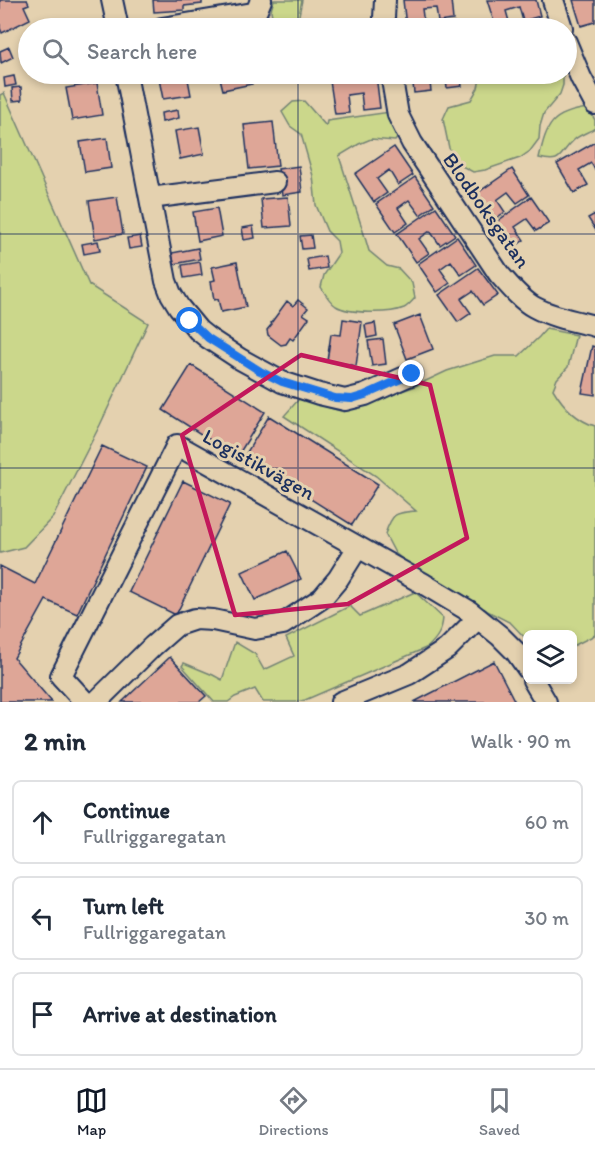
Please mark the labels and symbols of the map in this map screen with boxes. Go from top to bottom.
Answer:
street label: Blodboksgatan [438,148,536,272]
route start [176,307,202,333]
route end [398,360,424,386]
street label: Logistikvägen [199,423,320,505]

